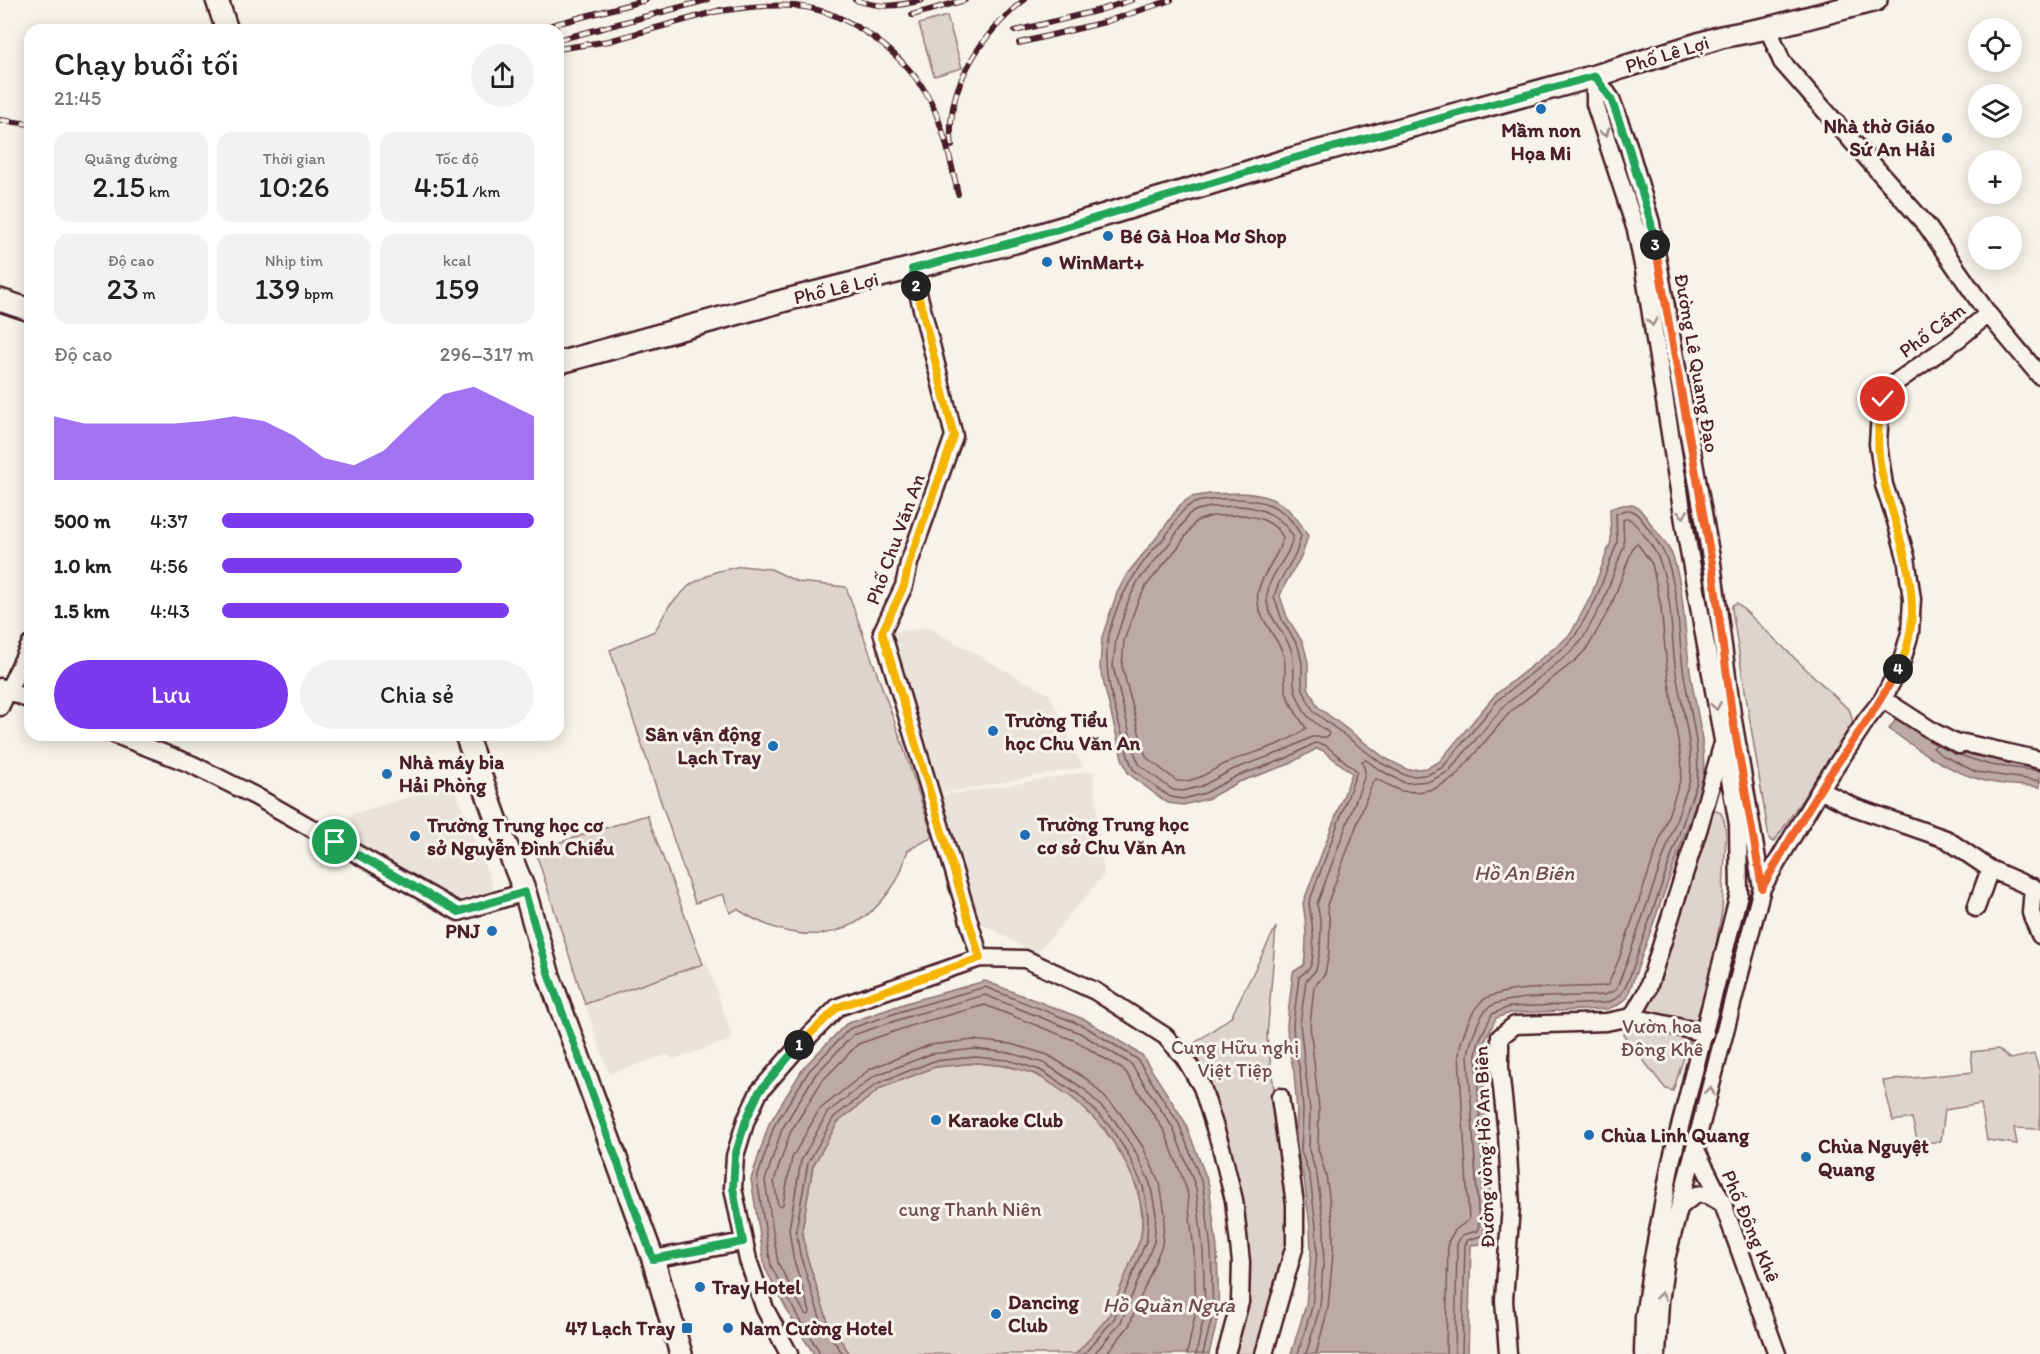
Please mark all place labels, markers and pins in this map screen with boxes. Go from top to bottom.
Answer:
marker: Mầm non Họa Mi [1534,102,1548,116]
place label: Nhà thờ Giáo Sứ An Hải [1823,114,1935,161]
place label: Mầm non Họa Mi [1501,118,1582,165]
marker: Nhà thờ Giáo Sứ An Hải [1940,131,1954,145]
place label: Bé Gà Hoa Mơ Shop [1120,224,1287,249]
marker: Bé Gà Hoa Mơ Shop [1101,229,1115,243]
pin: 3 [1640,230,1670,260]
place label: WinMart+ [1059,250,1145,274]
marker: WinMart+ [1040,255,1054,269]
pin: 2 [901,271,931,301]
pin [1857,373,1908,424]
pin: 4 [1883,654,1913,684]
place label: Trường Tiểu học Chu Văn An [1004,708,1140,755]
place label: Sân vận động Lạch Tray [645,722,762,770]
marker: Trường Tiểu học Chu Văn An [986,724,1000,738]
marker: Sân vận động Lạch Tray [766,739,780,753]
place label: Nhà máy bia Hải Phòng [399,750,504,798]
marker: Nhà máy bia Hải Phòng [380,767,394,781]
place label: Trường Trung học cơ sở Chu Văn An [1036,812,1190,859]
place label: Trường Trung học cơ sở Nguyễn Đình Chiểu [426,813,614,861]
pin [309,816,360,867]
marker: Trường Trung học cơ sở Chu Văn An [1018,828,1032,842]
marker: Trường Trung học cơ sở Nguyễn Đình Chiểu [408,829,422,843]
place label: PNJ [445,919,480,943]
marker: PNJ [485,924,499,938]
pin: 1 [784,1030,814,1060]
place label: Karaoke Club [948,1108,1063,1132]
marker: Karaoke Club [929,1113,943,1127]
place label: Chùa Linh Quang [1601,1123,1750,1148]
marker: Chùa Linh Quang [1582,1128,1596,1142]
place label: Chùa Nguyệt Quang [1818,1134,1929,1182]
marker: Chùa Nguyệt Quang [1799,1150,1813,1164]
place label: Tray Hotel [711,1275,801,1300]
marker: Tray Hotel [693,1280,707,1294]
place label: Dancing Club [1008,1290,1080,1337]
marker: Dancing Club [989,1307,1003,1321]
place label: 47 Lạch Tray [565,1316,676,1341]
place label: Nam Cường Hotel [740,1316,893,1341]
marker: 47 Lạch Tray [680,1321,694,1335]
marker: Nam Cường Hotel [721,1321,735,1335]

